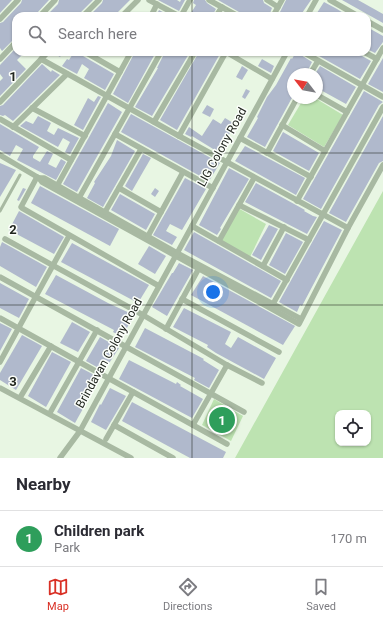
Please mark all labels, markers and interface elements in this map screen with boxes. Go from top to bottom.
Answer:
search box [12,12,371,56]
icon: search [26,23,48,45]
text: Search here [58,25,137,43]
north arrow [287,68,323,104]
text: 1 [9,69,17,84]
street label: LIG Colony Road [195,105,249,189]
text: 2 [9,222,17,237]
your location [203,282,223,302]
street label: Brindavan Colony Road [73,296,145,410]
text: 3 [9,374,17,389]
pin: 1 [209,405,235,435]
map controls [335,410,371,446]
button: locate [335,410,371,446]
text: Nearby [16,474,71,494]
text: Children park [54,522,144,540]
text: 1 [25,531,33,546]
text: 170 m [330,531,367,546]
text: Park [54,540,80,555]
tab: Map [47,576,69,613]
tab: Directions [163,576,212,613]
tab: Saved [306,576,336,613]

